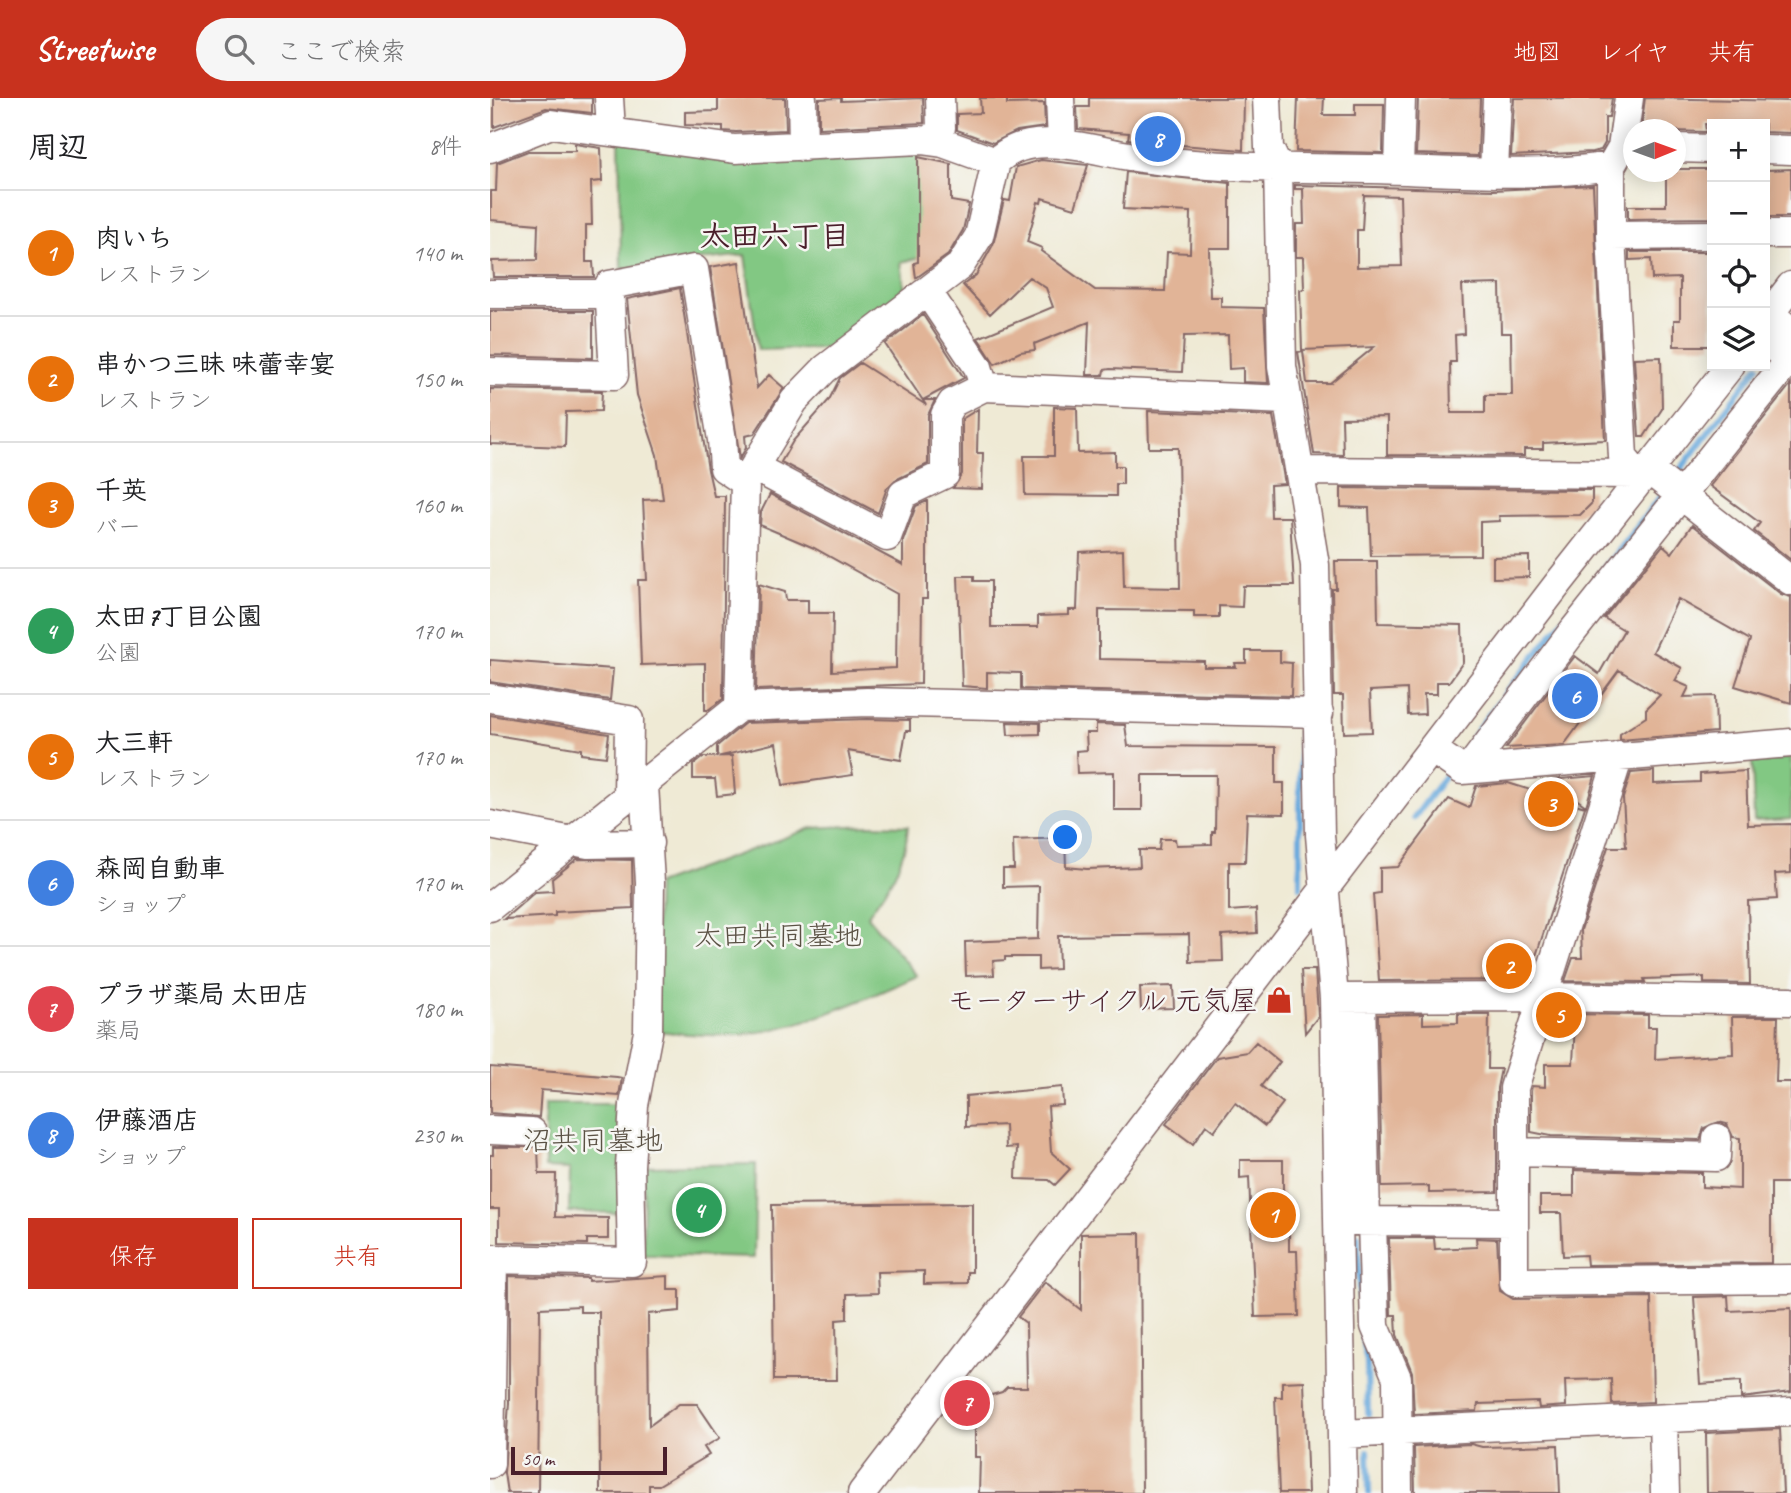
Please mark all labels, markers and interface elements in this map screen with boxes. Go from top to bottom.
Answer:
search box [196,18,686,81]
text: Streetwise [35,28,154,70]
icon: search [220,30,258,68]
text: ここで検索 [276,35,406,68]
text: 地図 [1513,37,1561,67]
text: レイヤ [1599,37,1670,67]
text: 共有 [1708,37,1756,67]
pin: 8 [1135,113,1181,165]
north arrow [1623,119,1686,182]
map controls [1707,119,1770,371]
button: + [1707,119,1770,182]
text: 周辺 [28,128,88,166]
text: 8件 [429,132,462,161]
button: − [1707,182,1770,245]
district label: 太田六丁目 [700,217,850,255]
text: 肉いち [95,222,173,255]
text: 1 [46,239,56,268]
text: 140 m [413,239,462,268]
button: locate [1707,245,1770,308]
text: レストラン [95,260,212,289]
button: layers [1707,308,1770,371]
text: 串かつ三昧 味蕾幸宴 [95,348,335,381]
text: 2 [46,365,56,394]
text: 150 m [413,365,462,394]
text: レストラン [95,386,212,415]
text: 千英 [95,474,147,507]
text: 3 [46,491,56,520]
text: 160 m [413,491,462,520]
text: バー [95,512,141,541]
text: 太田7丁目公園 [95,600,263,633]
text: 4 [46,617,56,646]
text: 170 m [413,617,462,646]
text: 公園 [95,638,141,667]
pin: 6 [1552,670,1598,722]
text: 大三軒 [95,726,173,759]
text: 5 [46,743,56,772]
text: 170 m [413,743,462,772]
text: レストラン [95,764,212,793]
pin: 3 [1528,778,1574,830]
your location [1048,820,1082,854]
text: 森岡自動車 [95,852,225,885]
text: 6 [46,869,56,898]
text: 170 m [413,869,462,898]
text: ショップ [95,890,186,919]
park label: 太田共同墓地 [694,918,862,953]
pin: 2 [1486,940,1532,992]
text: プラザ薬局 太田店 [95,978,309,1011]
place label: モーターサイクル 元気屋 [947,983,1258,1018]
shop icon: モーターサイクル 元気屋 [1264,985,1294,1015]
pin: 5 [1536,989,1582,1041]
text: 7 [46,995,56,1024]
text: 180 m [413,995,462,1024]
text: 薬局 [95,1016,141,1045]
text: 伊藤酒店 [95,1104,199,1137]
text: 8 [46,1121,56,1150]
text: 230 m [413,1121,462,1150]
park label: 沼共同墓地 [523,1123,663,1158]
text: ショップ [95,1142,186,1171]
pin: 4 [676,1184,722,1236]
pin: 1 [1250,1189,1296,1241]
button: 保存 [28,1218,238,1289]
button: 共有 [252,1218,462,1289]
pin: 7 [944,1377,990,1429]
scale bar [511,1444,667,1476]
text: 50 m [522,1447,554,1471]

